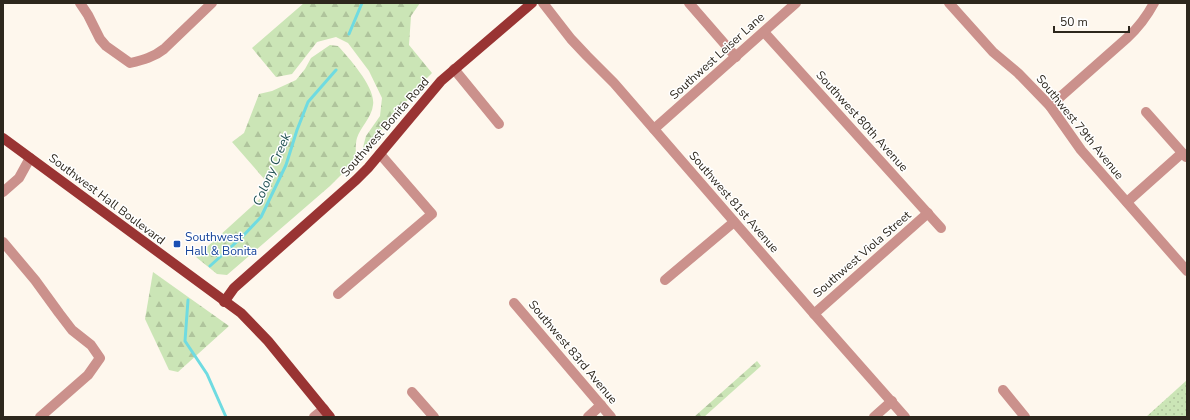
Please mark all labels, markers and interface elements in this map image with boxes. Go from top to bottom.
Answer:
scale bar [1054,8,1129,34]
street label: Southwest Leiser Lane [666,9,768,103]
text: 50 m [1060,14,1088,30]
street label: Southwest 80th Avenue [812,67,912,175]
street label: Southwest 79th Avenue [1033,71,1127,183]
street label: Southwest Bonita Road [337,74,433,180]
water label: Colony Creek [248,130,296,209]
street label: Southwest 81st Avenue [686,148,782,256]
street label: Southwest Hall Boulevard [46,150,168,248]
street label: Southwest Viola Street [810,207,915,301]
place label: Southwest Hall & Bonita [185,229,257,259]
marker: Southwest Hall & Bonita [172,239,182,249]
street label: Southwest 83rd Avenue [525,297,621,407]

